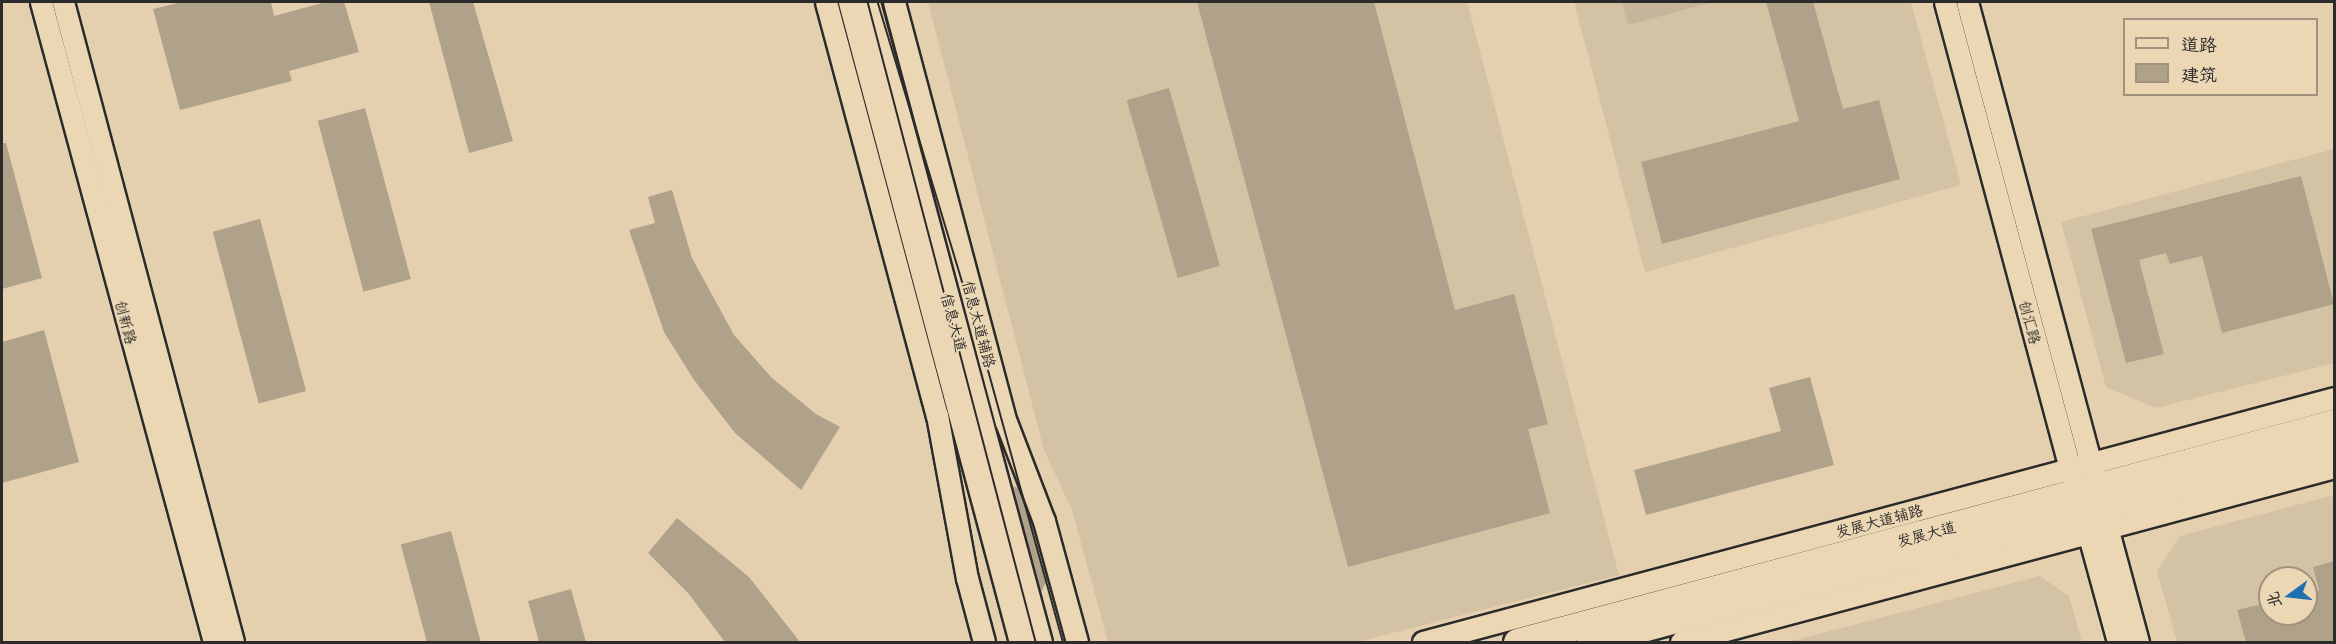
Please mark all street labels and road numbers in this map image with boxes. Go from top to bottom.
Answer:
street label: 信息大道辅路 [960,278,1000,370]
street label: 信息大道 [939,291,971,353]
street label: 创新路 [112,298,142,346]
street label: 创汇路 [2016,298,2046,346]
street label: 发展大道辅路 [1833,500,1925,540]
street label: 发展大道 [1895,517,1957,549]

